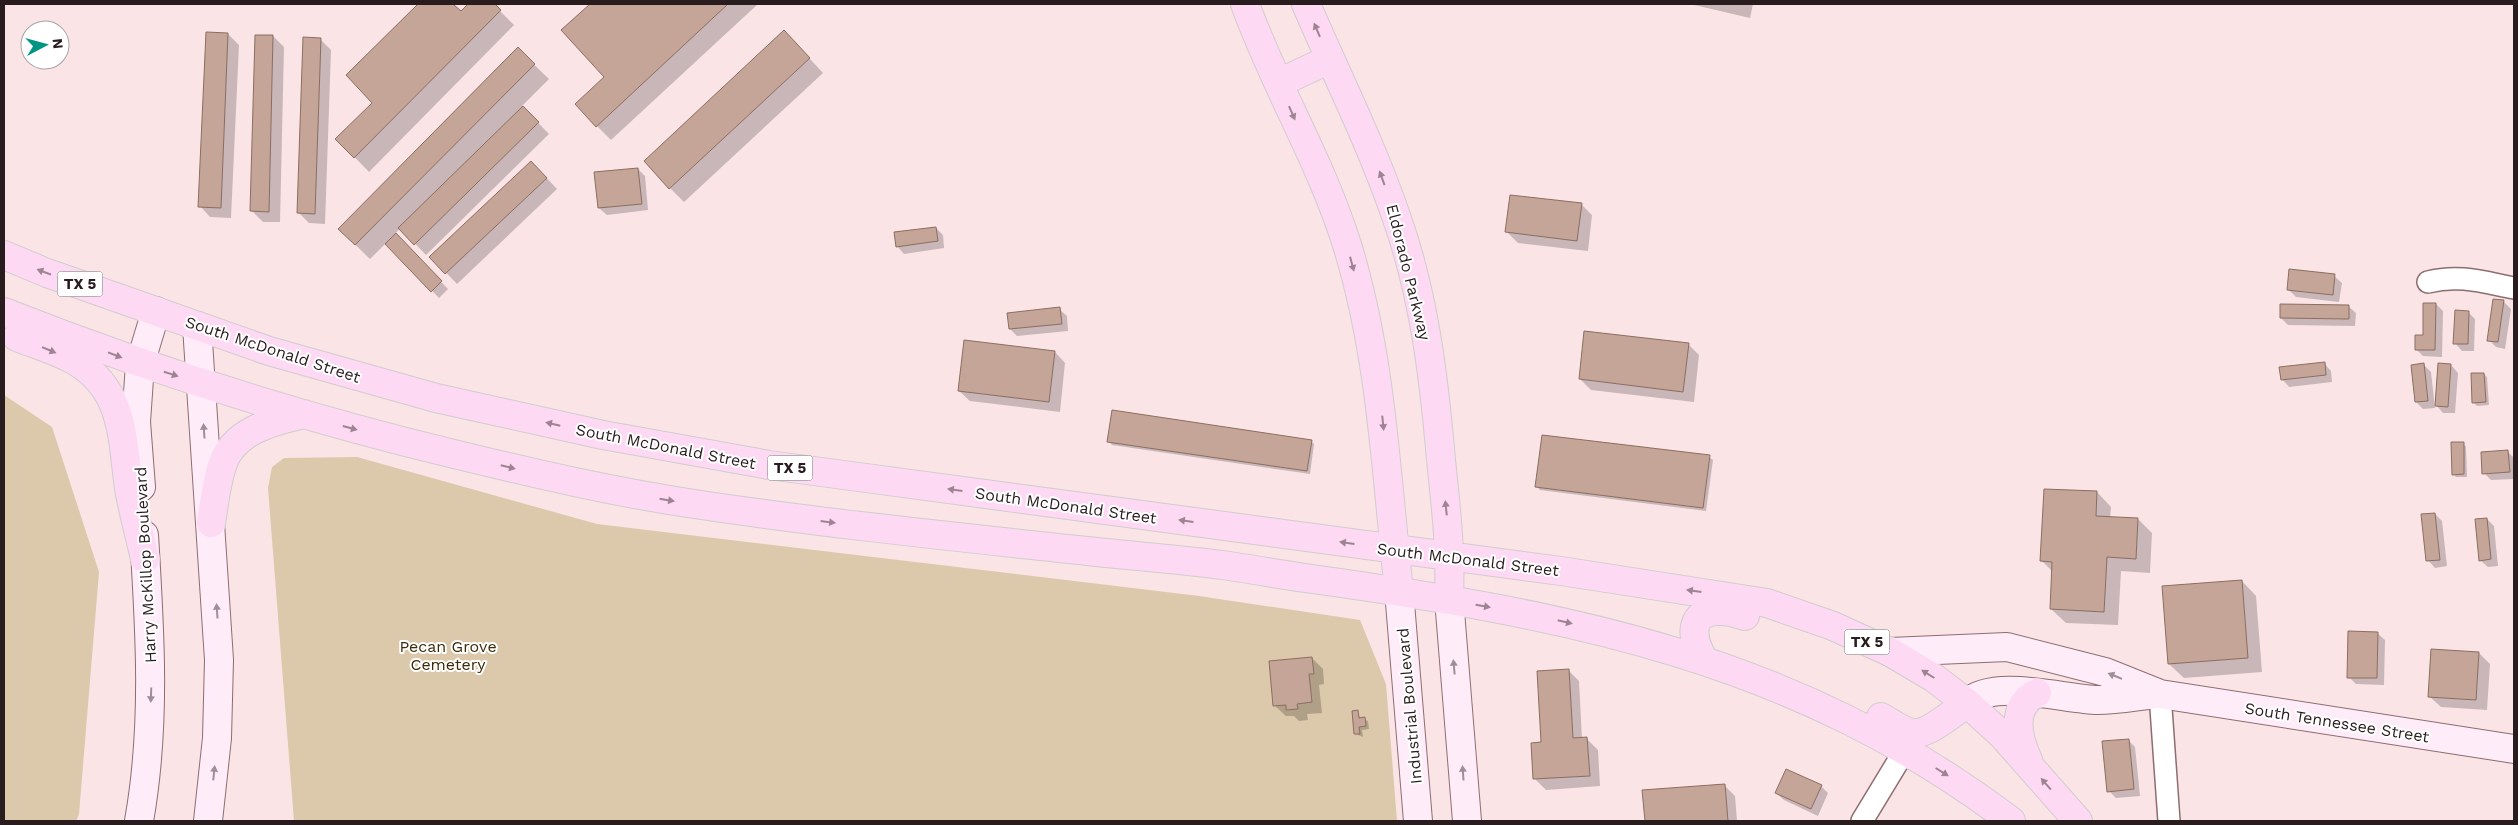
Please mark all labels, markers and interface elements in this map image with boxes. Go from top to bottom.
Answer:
north arrow [20,20,70,70]
one-way arrow [1313,23,1321,37]
text: N [49,38,66,50]
one-way arrow [1289,106,1297,120]
one-way arrow [1378,171,1385,186]
street label: Eldorado Parkway [1382,202,1435,343]
one-way arrow [1349,256,1357,271]
one-way arrow [37,267,51,275]
road number: TX 5 [58,272,102,296]
street label: South McDonald Street [183,312,363,387]
one-way arrow [42,346,57,354]
one-way arrow [108,351,123,359]
one-way arrow [163,370,178,378]
one-way arrow [1379,415,1387,431]
one-way arrow [546,420,561,428]
street label: South McDonald Street [574,420,758,473]
one-way arrow [200,423,208,439]
one-way arrow [343,424,358,432]
road number: TX 5 [768,456,812,480]
one-way arrow [501,463,516,471]
street label: Harry McKillop Boulevard [131,466,160,664]
street label: South McDonald Street [974,483,1158,528]
one-way arrow [947,485,963,493]
one-way arrow [660,496,676,504]
one-way arrow [1442,500,1450,516]
one-way arrow [1177,517,1193,525]
one-way arrow [821,518,837,526]
one-way arrow [1338,539,1354,547]
street label: South McDonald Street [1376,539,1560,580]
one-way arrow [1686,587,1702,595]
one-way arrow [213,602,221,618]
one-way arrow [1476,602,1492,610]
one-way arrow [1558,618,1573,626]
street label: Industrial Boulevard [1393,627,1426,785]
road number: TX 5 [1844,630,1890,654]
park label: Pecan Grove Cemetery [399,637,497,674]
one-way arrow [1450,659,1458,675]
one-way arrow [1921,669,1934,679]
one-way arrow [2107,671,2122,679]
one-way arrow [147,687,155,703]
street label: South Tennessee Street [2243,699,2431,747]
one-way arrow [1458,764,1466,780]
one-way arrow [210,765,218,781]
one-way arrow [1935,768,1948,777]
one-way arrow [2040,779,2052,791]

